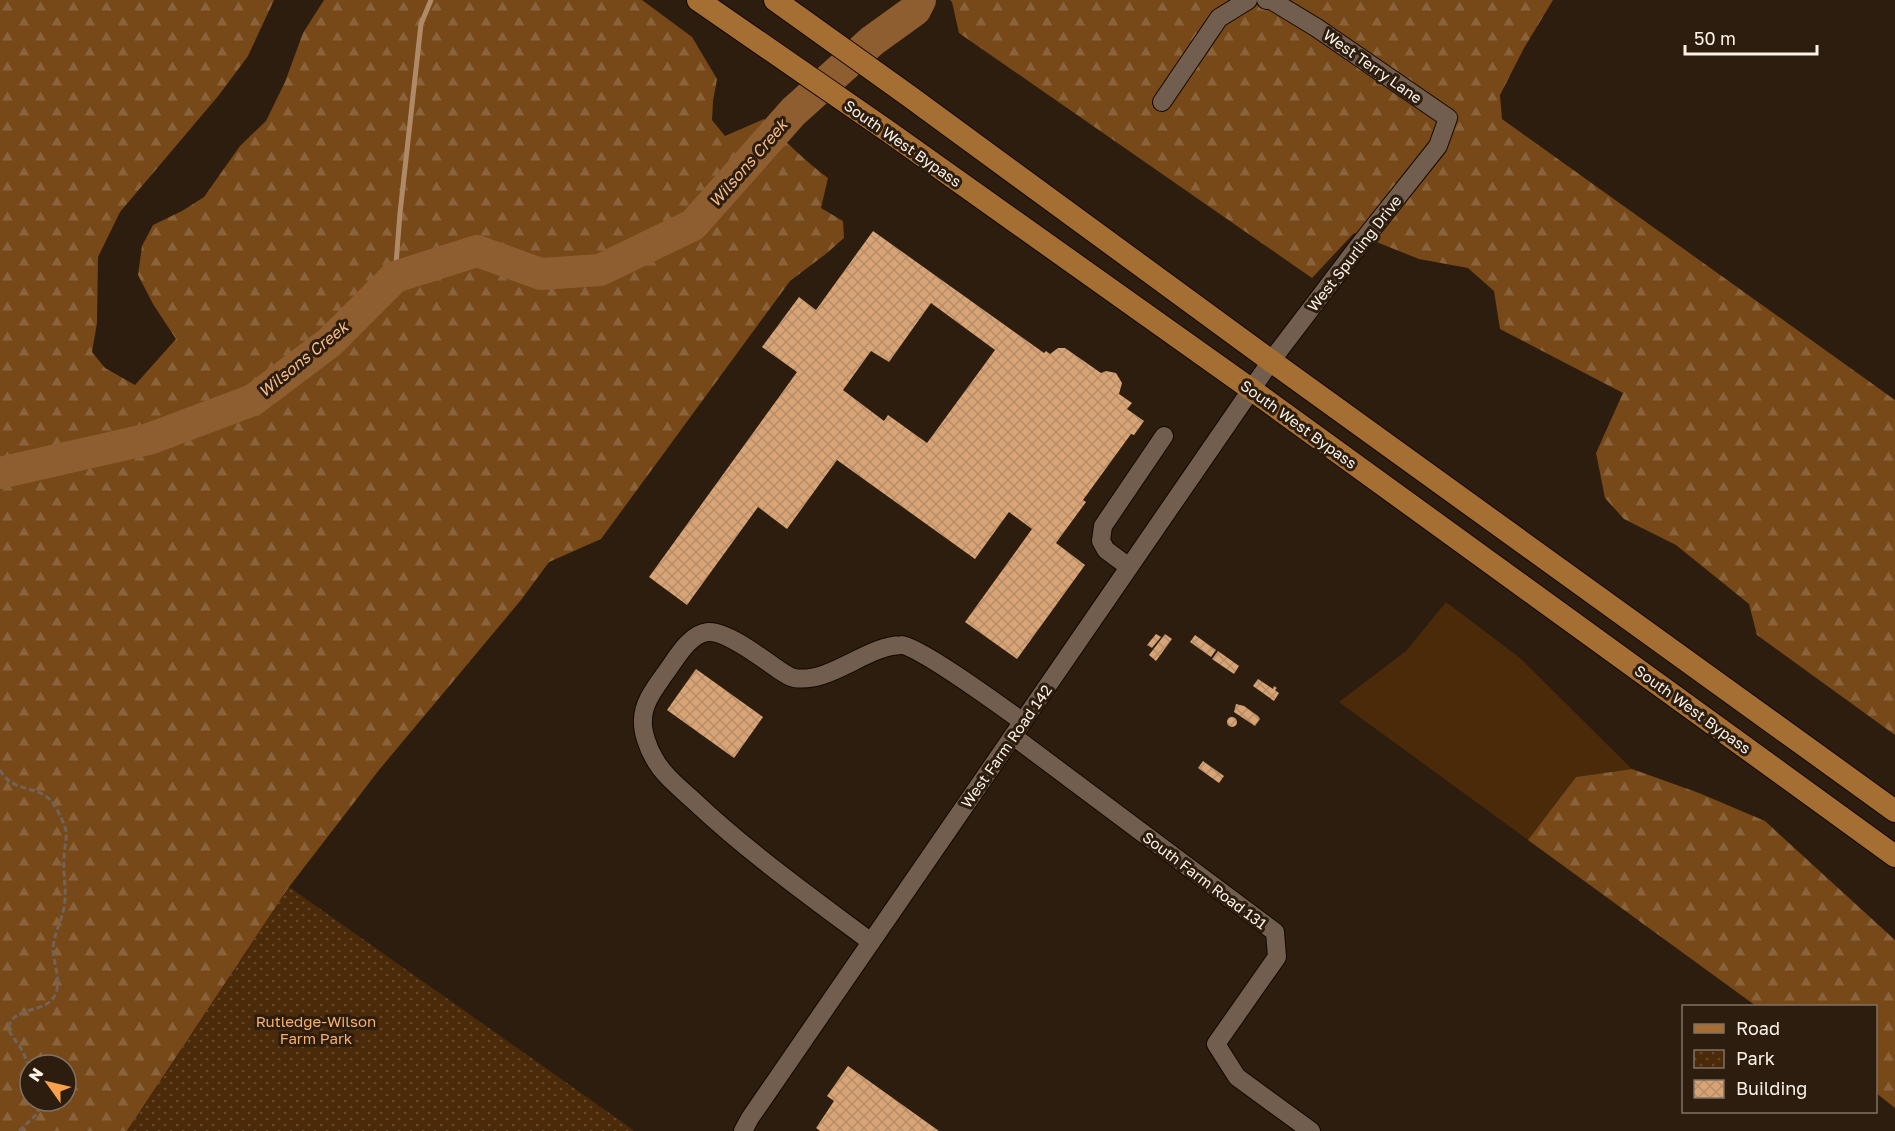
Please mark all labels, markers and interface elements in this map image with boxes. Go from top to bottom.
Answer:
scale bar [1685,18,1817,56]
street label: West Terry Lane [1320,25,1426,107]
text: 50 m [1694,27,1736,49]
street label: South West Bypass [841,96,965,190]
water label: Wilsons Creek [704,114,793,211]
street label: West Spurling Drive [1303,191,1405,315]
water label: Wilsons Creek [254,315,353,401]
street label: South West Bypass [1238,376,1360,472]
street label: South West Bypass [1632,661,1754,757]
street label: West Farm Road 142 [957,681,1055,811]
street label: South Farm Road 131 [1140,828,1270,932]
legend [1682,1005,1877,1113]
park label: Rutledge-Wilson Farm Park [256,1012,376,1047]
text: Road [1736,1017,1780,1039]
text: Park [1736,1047,1775,1069]
north arrow [18,1053,78,1113]
text: N [24,1064,47,1085]
text: Building [1736,1077,1807,1099]

